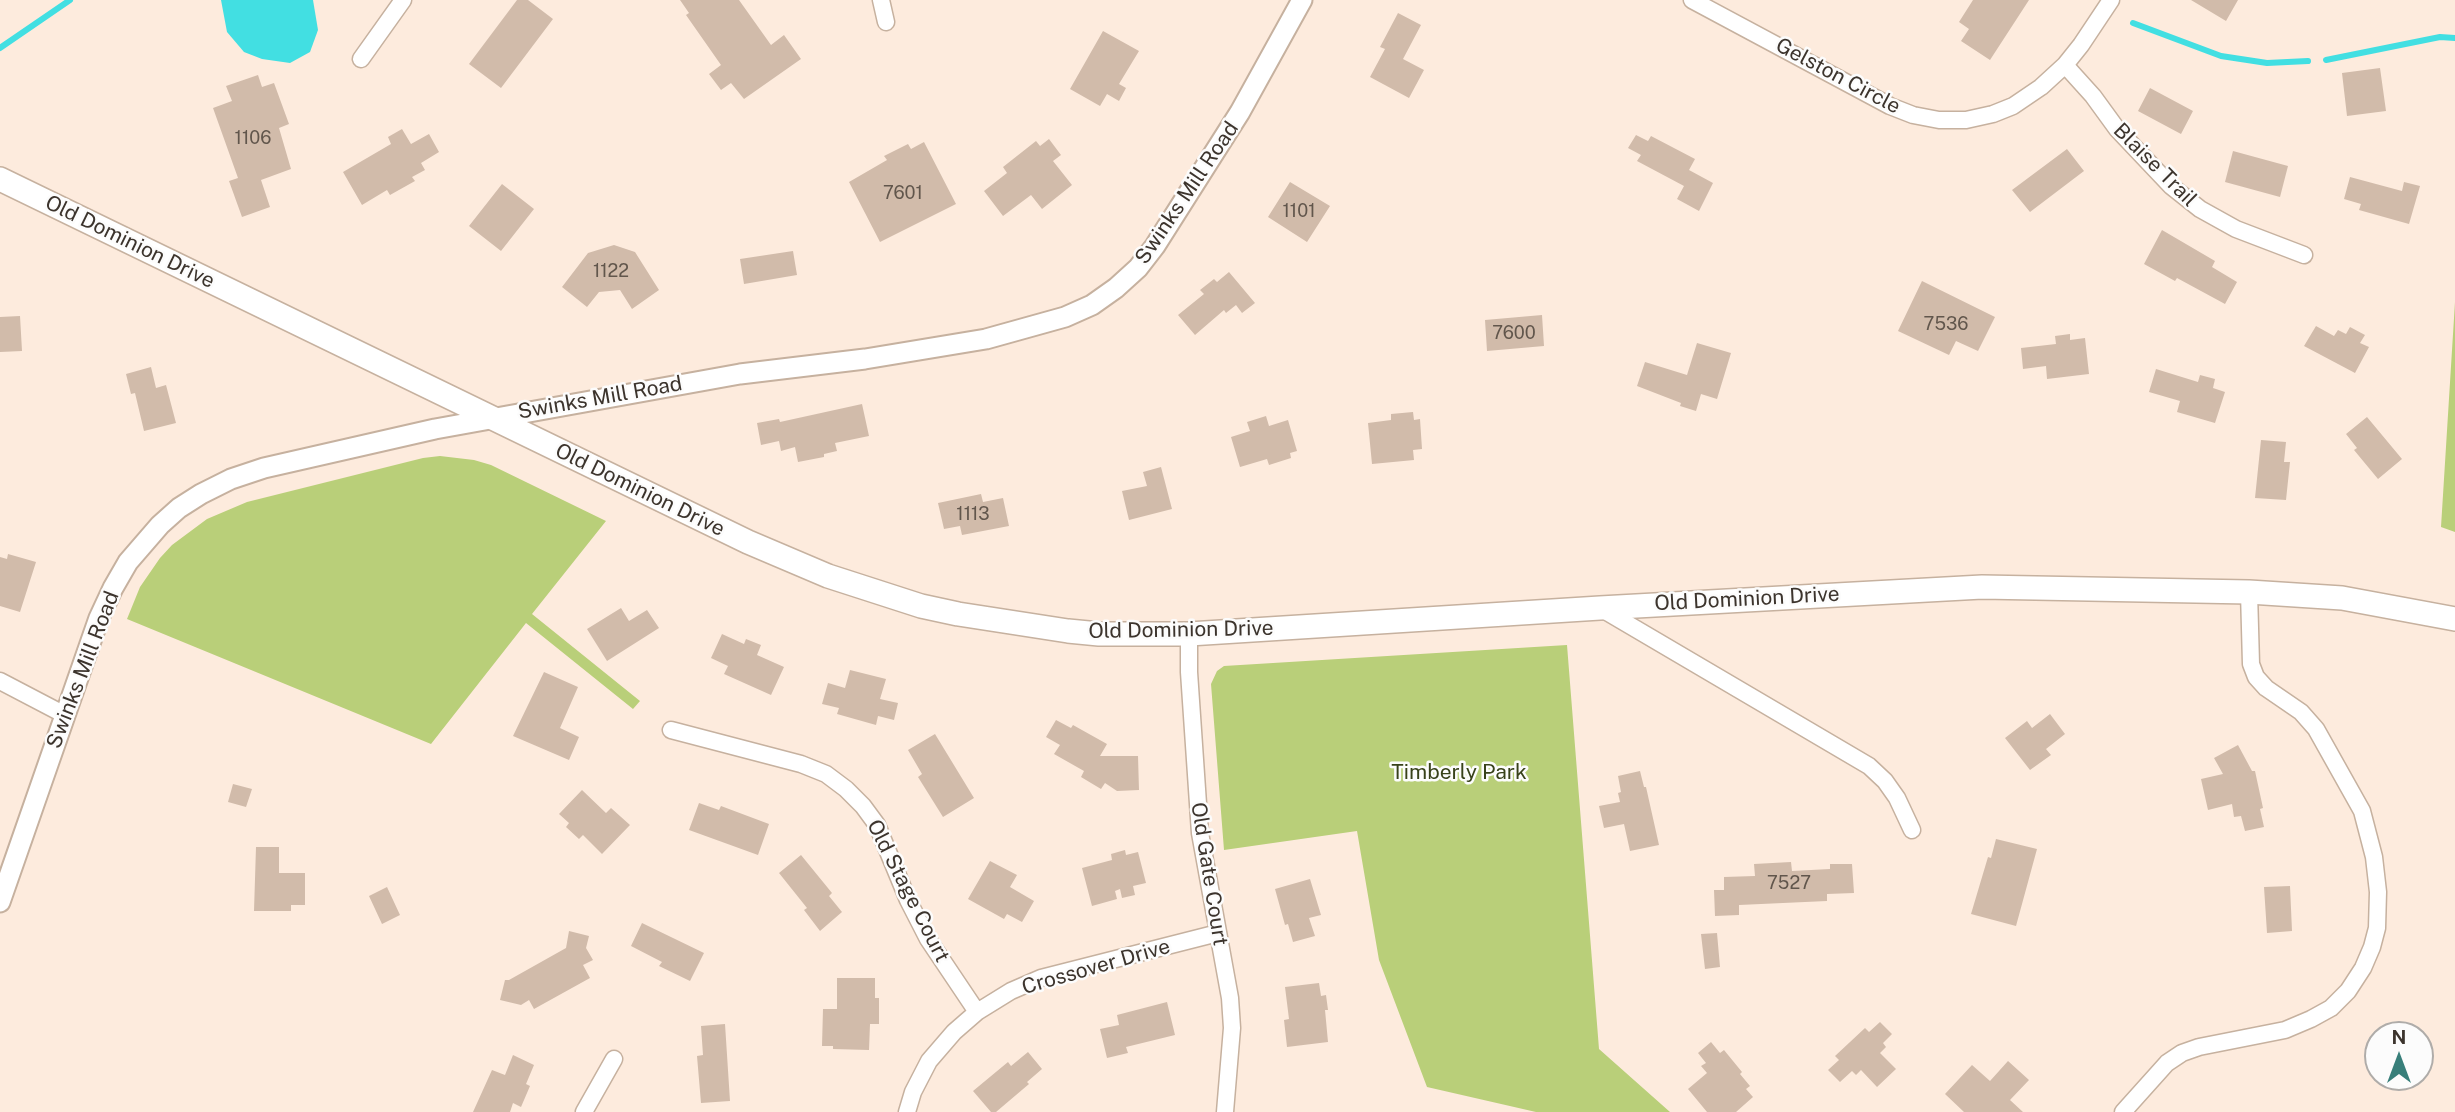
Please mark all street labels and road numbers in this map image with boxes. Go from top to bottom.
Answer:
street label: Gelston Circle [1771,33,1905,119]
street label: Swinks Mill Road [1130,117,1244,269]
street label: Blaise Trail [2108,118,2202,212]
street label: Old Dominion Drive [41,190,219,294]
street label: Swinks Mill Road [516,371,684,425]
street label: Old Dominion Drive [551,438,729,542]
street label: Old Dominion Drive [1654,582,1840,616]
street label: Swinks Mill Road [41,588,125,752]
street label: Old Dominion Drive [1088,616,1274,644]
street label: Old Gate Court [1185,801,1233,947]
street label: Old Stage Court [861,816,955,966]
street label: Crossover Drive [1019,934,1173,1000]

